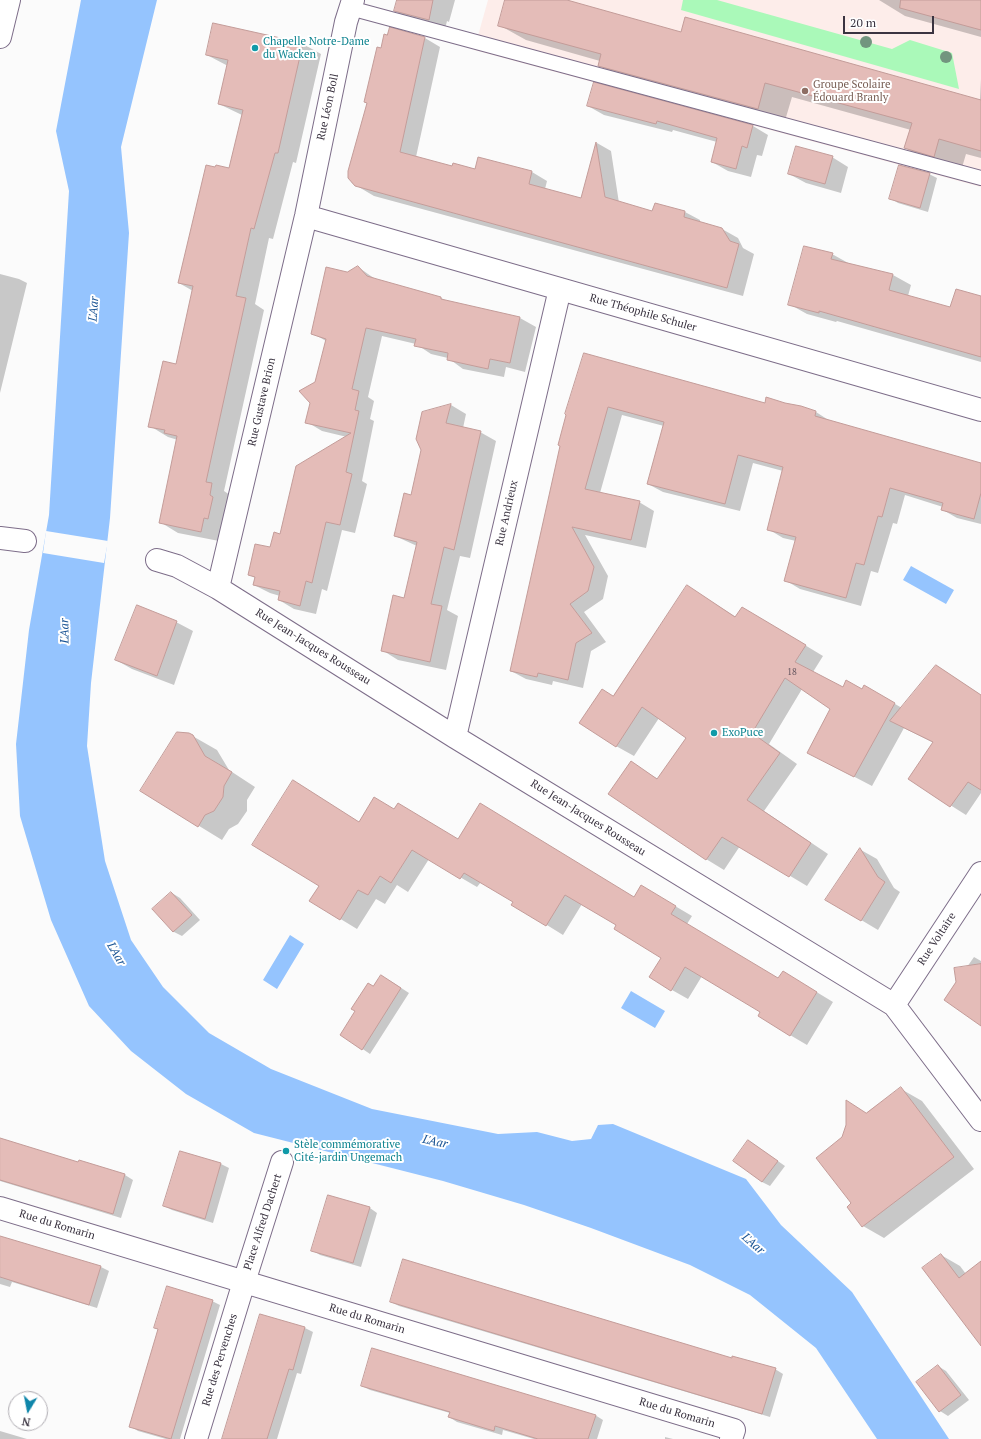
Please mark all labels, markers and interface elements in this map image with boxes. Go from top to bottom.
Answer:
scale bar [845,8,936,34]
text: 20 m [850,15,876,30]
place label: Chapelle Notre-Dame du Wacken [263,35,370,61]
marker: Chapelle Notre-Dame du Wacken [250,43,260,53]
street label: Rue Léon Boll [314,72,342,142]
place label: Groupe Scolaire Édouard Branly [813,78,890,104]
marker: Groupe Scolaire Édouard Branly [800,86,810,96]
street label: Rue Théophile Schuler [588,291,698,335]
water label: L'Aar [86,296,102,322]
street label: Rue Gustave Brion [245,357,279,447]
street label: Rue Andrieux [493,479,521,547]
street label: Rue Jean-Jacques Rousseau [253,606,373,688]
water label: L'Aar [58,618,72,644]
house number: 18 [787,667,797,677]
place label: ExoPuce [722,726,763,740]
marker: ExoPuce [709,728,719,738]
street label: Rue Jean-Jacques Rousseau [528,777,648,859]
street label: Rue Voltaire [915,910,959,968]
water label: L'Aar [104,940,128,968]
water label: L'Aar [421,1132,449,1152]
place label: Stèle commémorative Cité-jardin Ungemach [294,1138,402,1164]
marker: Stèle commémorative Cité-jardin Ungemach [281,1146,291,1156]
street label: Place Alfred Dachert [241,1172,285,1272]
street label: Rue du Romarin [17,1207,97,1243]
water label: L'Aar [739,1230,767,1258]
street label: Rue du Romarin [327,1301,407,1337]
street label: Rue des Pervenches [200,1312,240,1408]
north arrow [8,1391,48,1431]
street label: Rue du Romarin [637,1395,717,1431]
text: N [21,1414,31,1429]

